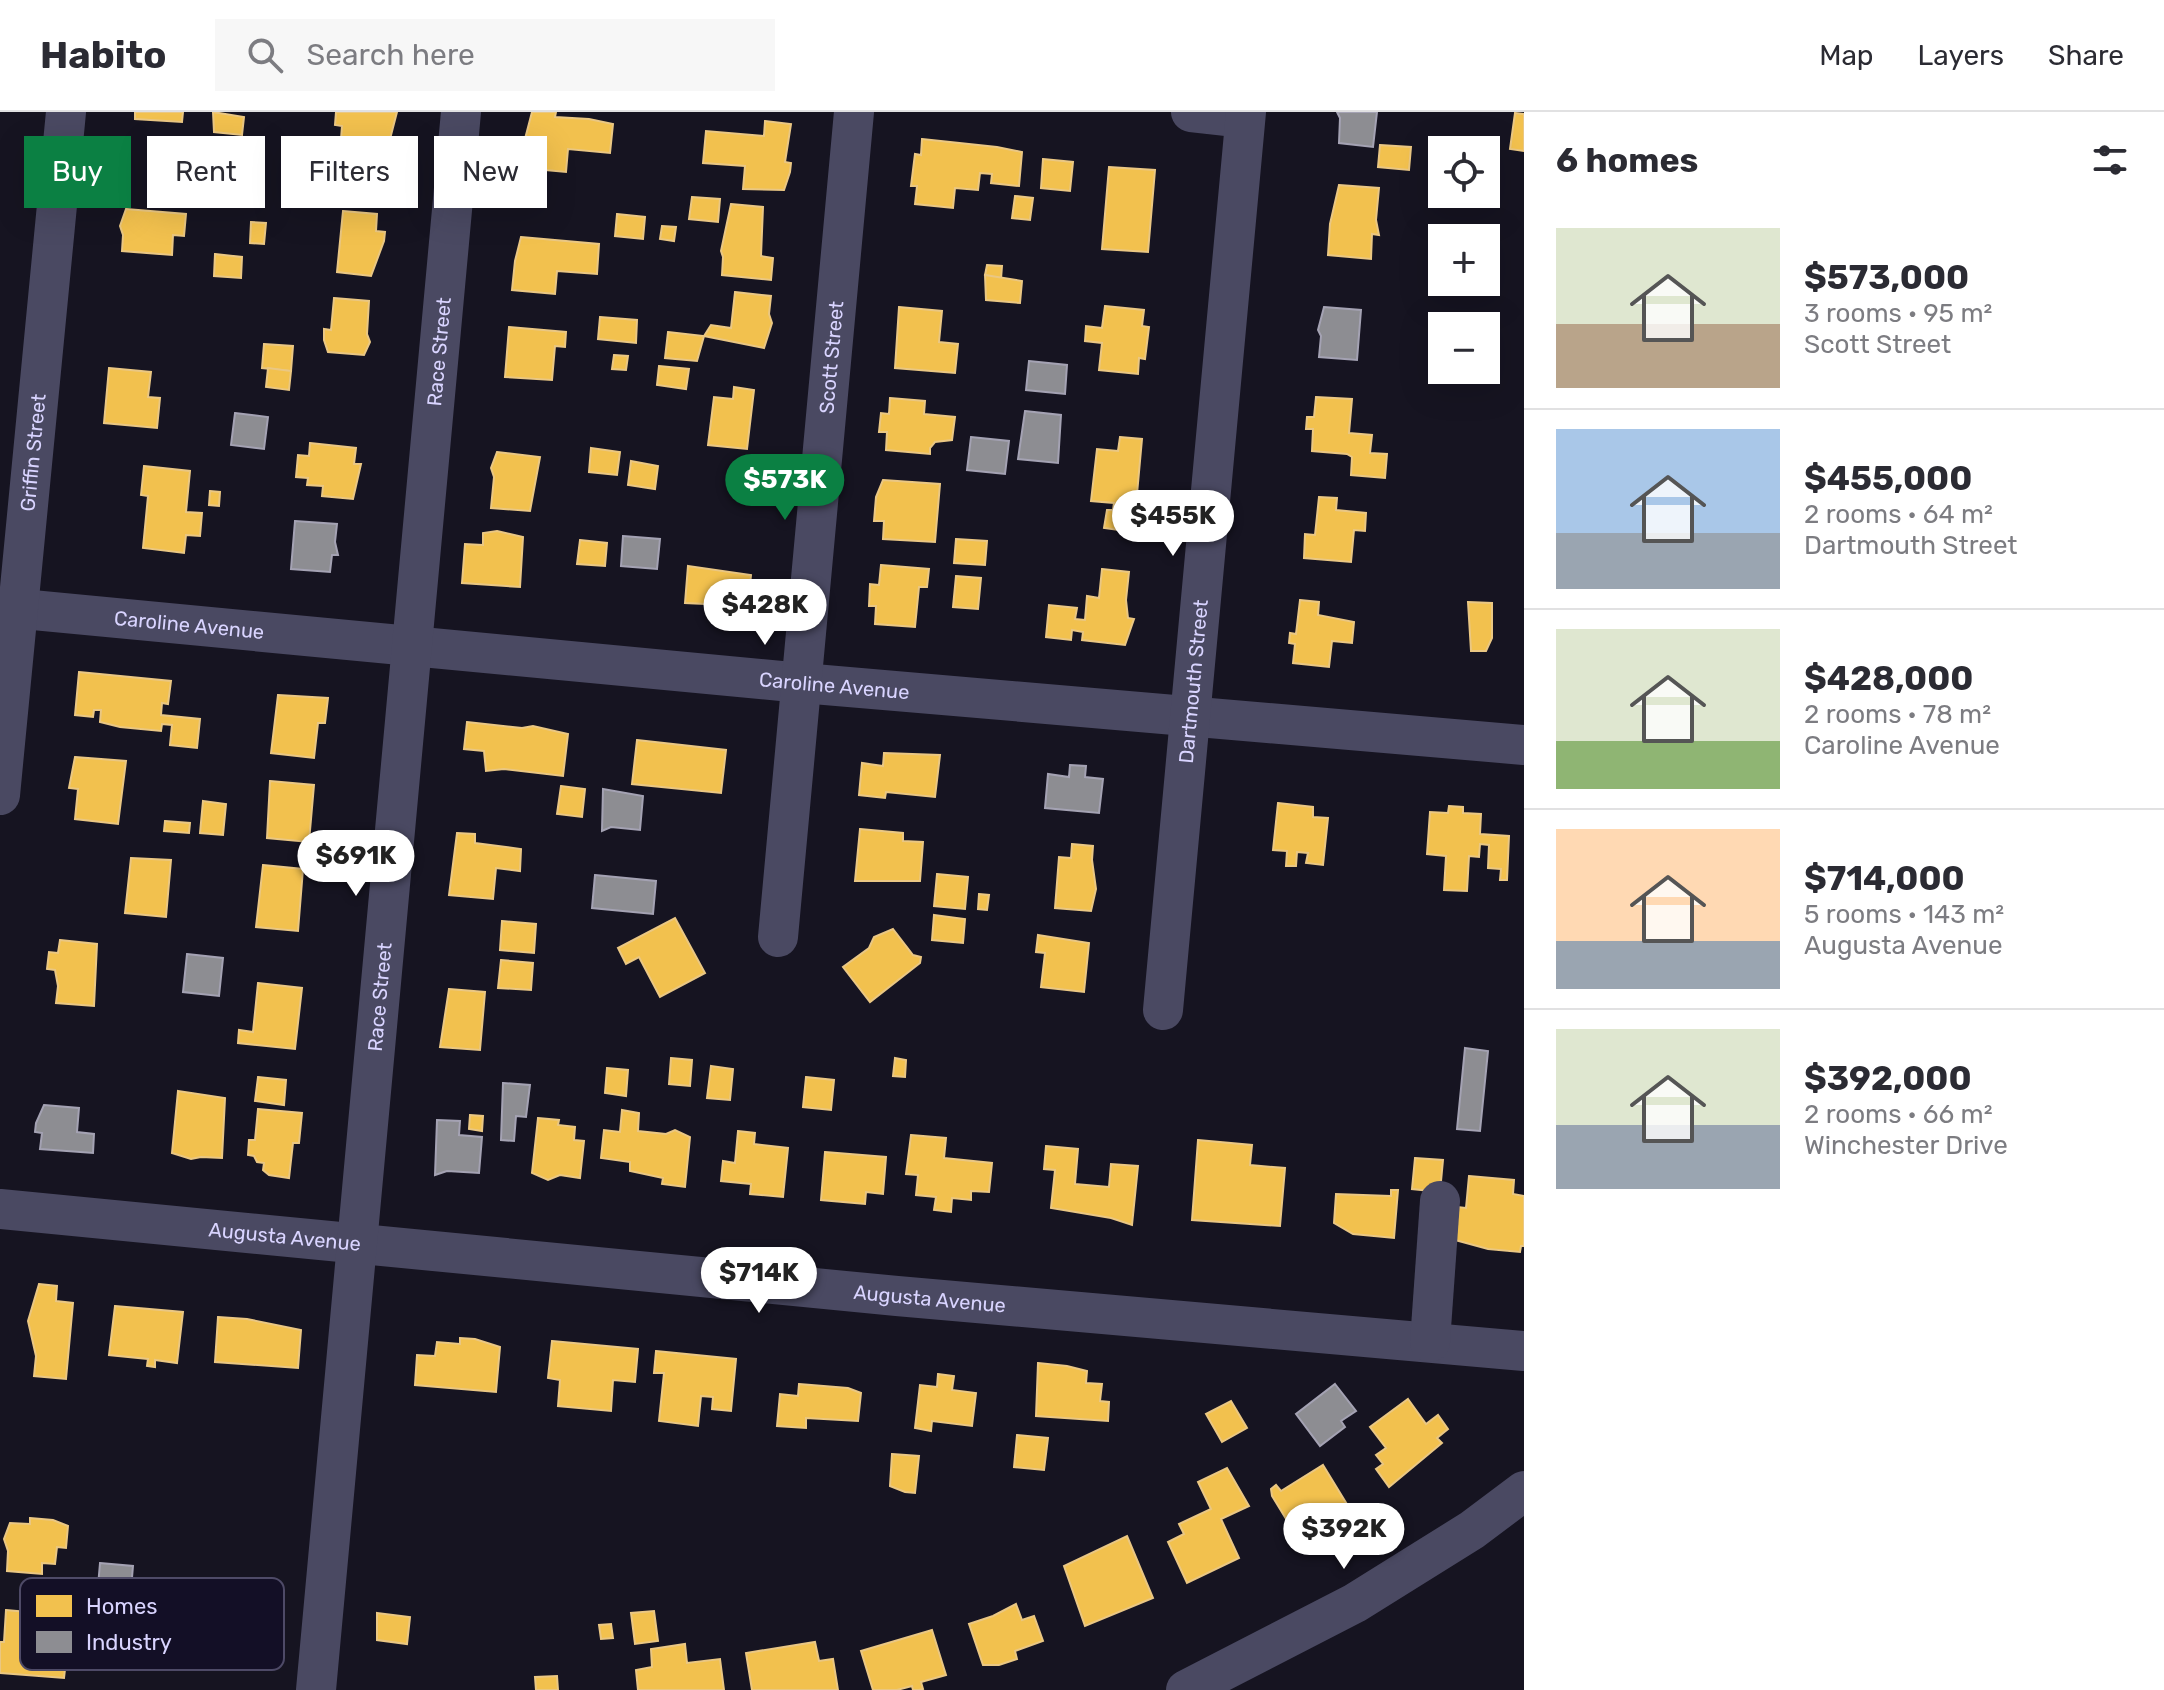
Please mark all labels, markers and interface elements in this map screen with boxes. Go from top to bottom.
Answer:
search box [215,19,775,91]
text: Habito [40,32,167,78]
icon: search [243,33,287,77]
text: Search here [307,37,475,73]
text: Map [1819,39,1874,72]
text: Layers [1918,39,2004,72]
text: Share [2048,39,2124,72]
chip: Buy [24,136,131,208]
chip: Rent [147,136,265,208]
chip: Filters [281,136,418,208]
chip: New [434,136,547,208]
map controls [1428,136,1500,384]
button: locate [1428,136,1500,208]
icon: filters [2088,138,2132,182]
text: 6 homes [1556,140,1698,181]
button: + [1428,224,1500,296]
text: $573,000 [1804,257,1969,298]
icon: home [1620,260,1716,356]
street label: Race Street [422,296,456,407]
text: 3 rooms · 95 m² [1804,298,1992,329]
street label: Scott Street [814,300,849,415]
button: − [1428,312,1500,384]
text: Scott Street [1804,329,1951,360]
street label: Griffin Street [15,392,51,513]
pin: $573K [729,454,841,522]
text: $455,000 [1804,458,1972,499]
icon: home [1620,461,1716,557]
text: $573K [743,464,827,495]
pin: $455K [1117,490,1229,558]
text: 2 rooms · 64 m² [1804,499,1993,530]
text: $455K [1130,500,1216,531]
text: Dartmouth Street [1804,530,2018,561]
pin: $428K [709,579,821,647]
text: $428K [722,589,808,620]
street label: Dartmouth Street [1174,598,1213,764]
street label: Caroline Avenue [113,606,265,644]
text: $428,000 [1804,658,1973,699]
icon: home [1620,661,1716,757]
street label: Caroline Avenue [758,667,910,704]
text: 2 rooms · 78 m² [1804,699,1991,730]
text: Caroline Avenue [1804,730,2000,761]
pin: $691K [300,830,412,898]
text: $691K [315,840,397,871]
text: $714,000 [1804,858,1965,899]
icon: home [1620,861,1716,957]
text: 5 rooms · 143 m² [1804,899,2004,930]
text: Augusta Avenue [1804,930,2003,961]
street label: Race Street [363,941,397,1052]
text: $392,000 [1804,1058,1972,1099]
icon: home [1620,1061,1716,1157]
text: 2 rooms · 66 m² [1804,1099,1993,1130]
text: Winchester Drive [1804,1130,2008,1161]
street label: Augusta Avenue [207,1217,362,1256]
pin: $714K [703,1247,815,1315]
text: $714K [719,1257,799,1288]
street label: Augusta Avenue [852,1280,1007,1317]
pin: $392K [1288,1503,1400,1571]
text: $392K [1301,1513,1387,1544]
legend [20,1578,284,1670]
text: Homes [86,1593,157,1620]
text: Industry [86,1629,172,1656]

